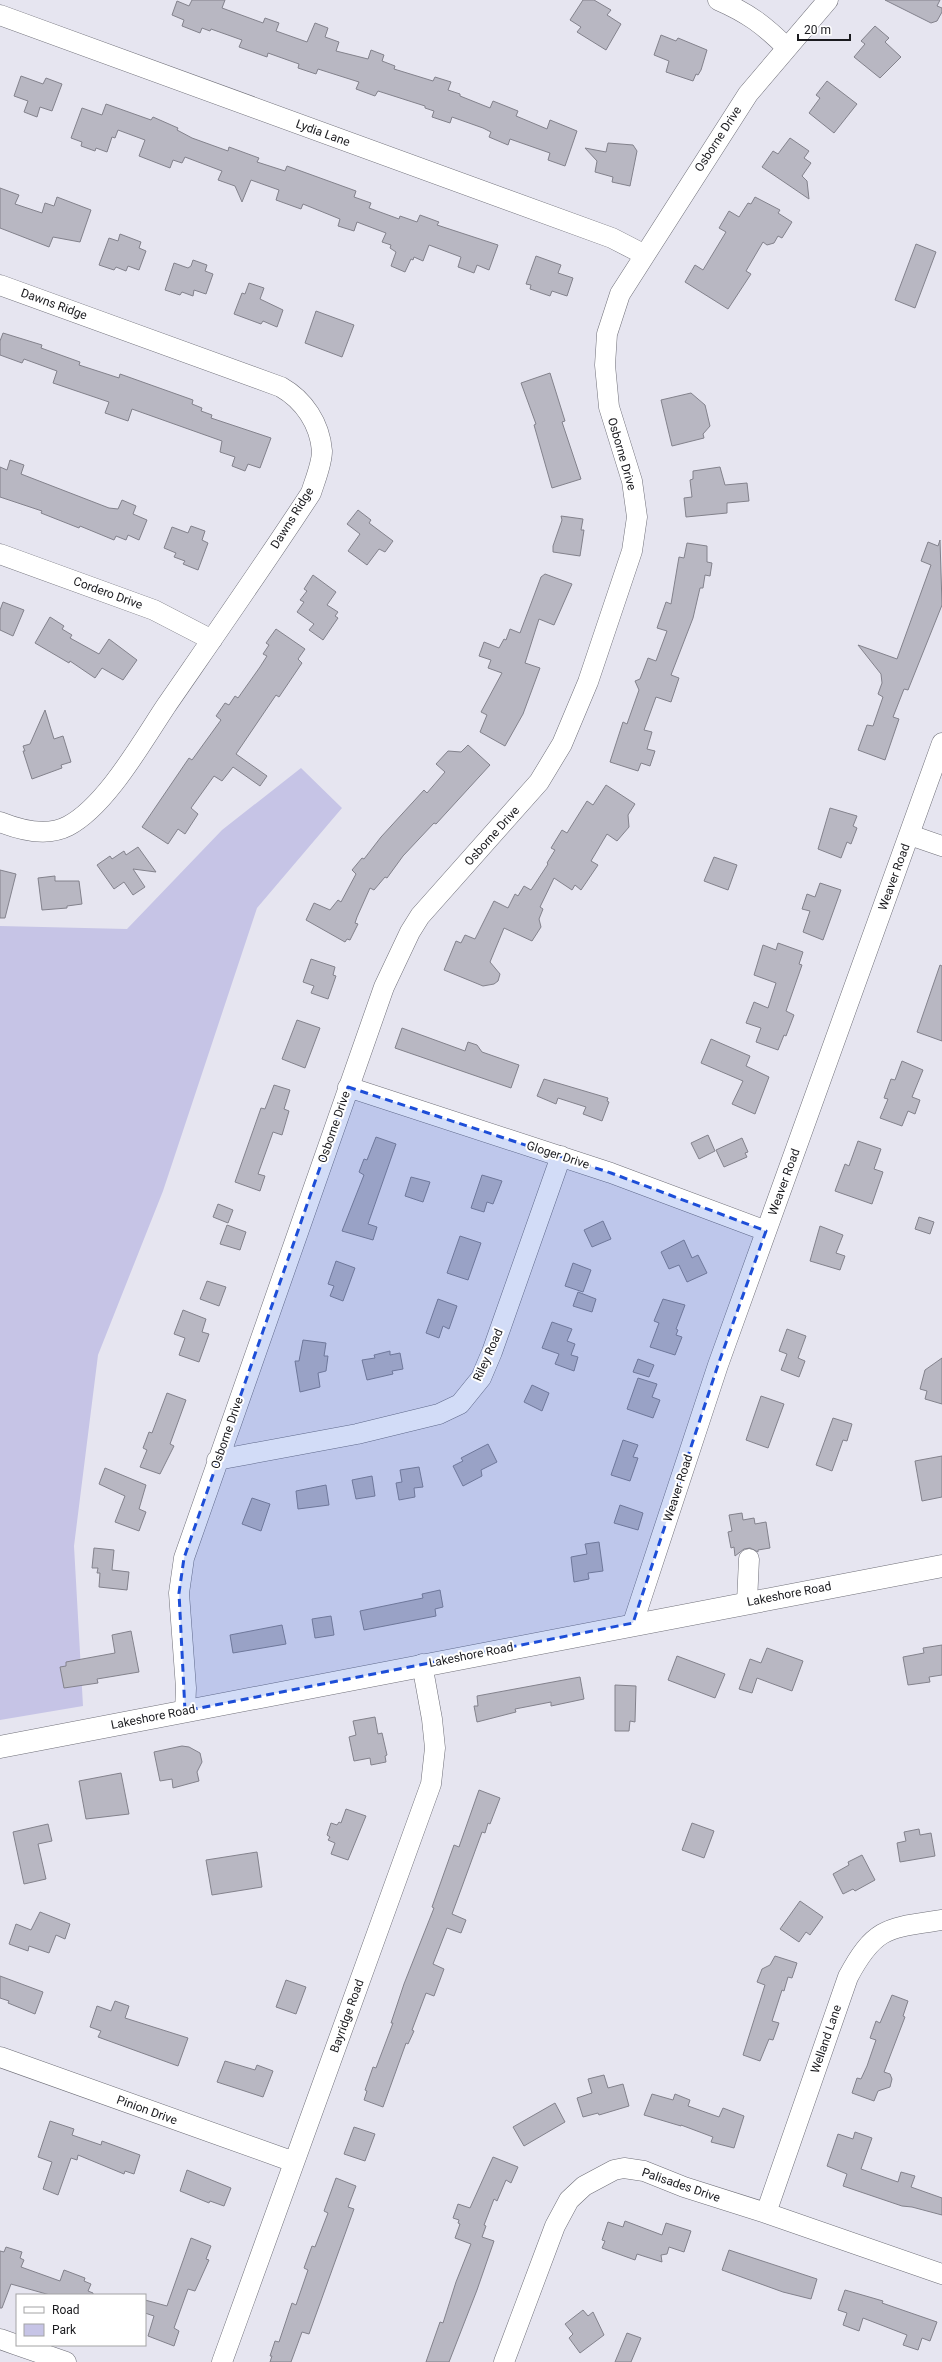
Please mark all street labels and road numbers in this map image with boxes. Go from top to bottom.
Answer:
street label: Osborne Drive [692,104,744,174]
street label: Lydia Lane [294,117,352,149]
street label: Dawns Ridge [19,286,89,322]
street label: Osborne Drive [605,416,639,492]
street label: Dawns Ridge [268,485,316,551]
street label: Cordero Drive [72,574,144,612]
street label: Osborne Drive [462,803,522,869]
street label: Weaver Road [875,842,913,912]
street label: Osborne Drive [315,1089,353,1165]
street label: Gloger Drive [525,1138,591,1172]
street label: Weaver Road [765,1147,803,1217]
street label: Riley Road [470,1327,506,1383]
street label: Osborne Drive [208,1395,246,1471]
street label: Weaver Road [661,1453,695,1523]
street label: Lakeshore Road [746,1579,832,1609]
street label: Lakeshore Road [428,1640,514,1670]
street label: Lakeshore Road [110,1702,196,1732]
street label: Bayridge Road [327,1977,367,2055]
street label: Welland Lane [808,2003,844,2075]
street label: Pinion Drive [115,2093,179,2127]
street label: Palisades Drive [640,2165,722,2205]

